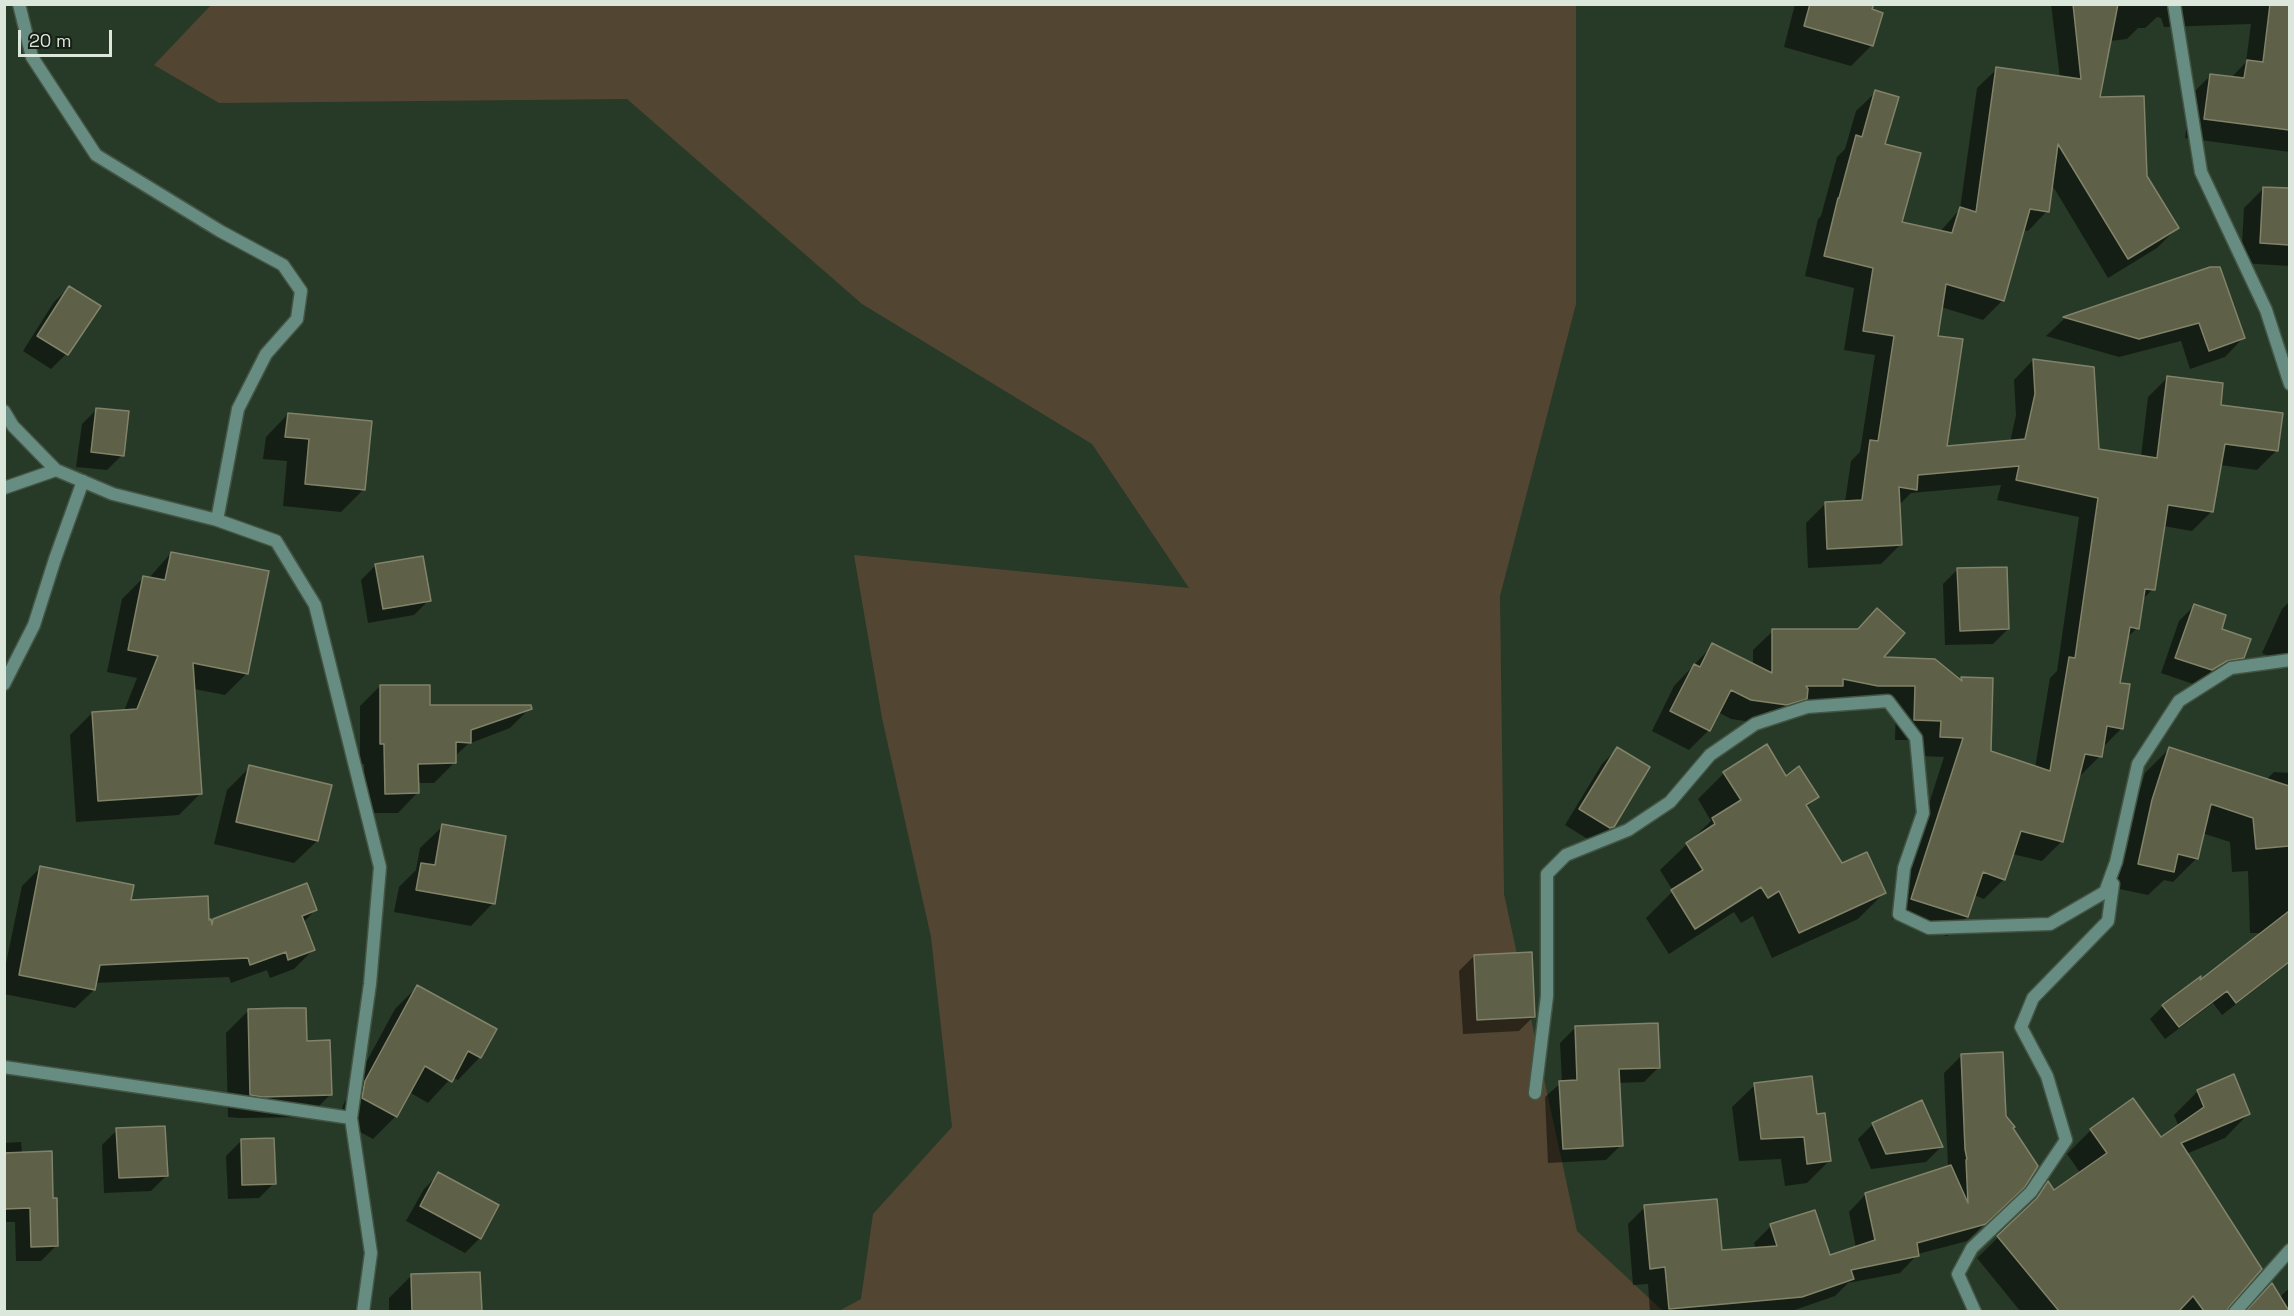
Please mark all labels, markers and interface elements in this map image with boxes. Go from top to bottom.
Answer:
scale bar [21,18,116,56]
text: 20 m [29,29,72,52]

